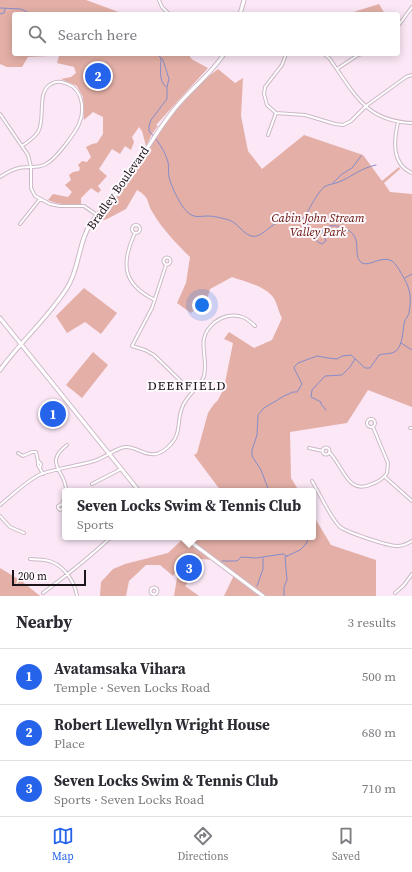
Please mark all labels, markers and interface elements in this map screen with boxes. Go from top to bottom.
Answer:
search box [12,12,400,56]
icon: search [26,23,48,45]
text: Search here [58,24,137,45]
pin: 2 [85,61,111,91]
street label: Bradley Boulevard [83,143,153,233]
park label: Cabin John Stream Valley Park [271,210,365,240]
your location [192,295,212,315]
district label: DEERFIELD [148,377,226,394]
pin: 1 [40,399,66,429]
popup [62,488,316,540]
text: Seven Locks Swim & Tennis Club [77,495,301,516]
text: Sports [77,516,114,533]
pin: 3 [176,553,202,583]
scale bar [12,568,86,587]
text: 200 m [18,569,47,584]
text: Nearby [16,610,72,634]
text: 3 results [348,614,396,631]
text: Avatamsaka Vihara [54,658,186,679]
text: 1 [25,668,33,685]
text: 500 m [362,668,396,685]
text: Temple · Seven Locks Road [54,679,210,696]
text: Robert Llewellyn Wright House [54,714,270,735]
text: 2 [25,724,33,741]
text: 680 m [362,724,396,741]
text: Place [54,735,85,752]
text: Seven Locks Swim & Tennis Club [54,770,278,791]
text: 3 [25,780,33,797]
text: 710 m [362,780,396,797]
text: Sports · Seven Locks Road [54,791,204,808]
tab: Map [52,825,74,864]
tab: Directions [177,825,228,864]
tab: Saved [332,825,360,864]

